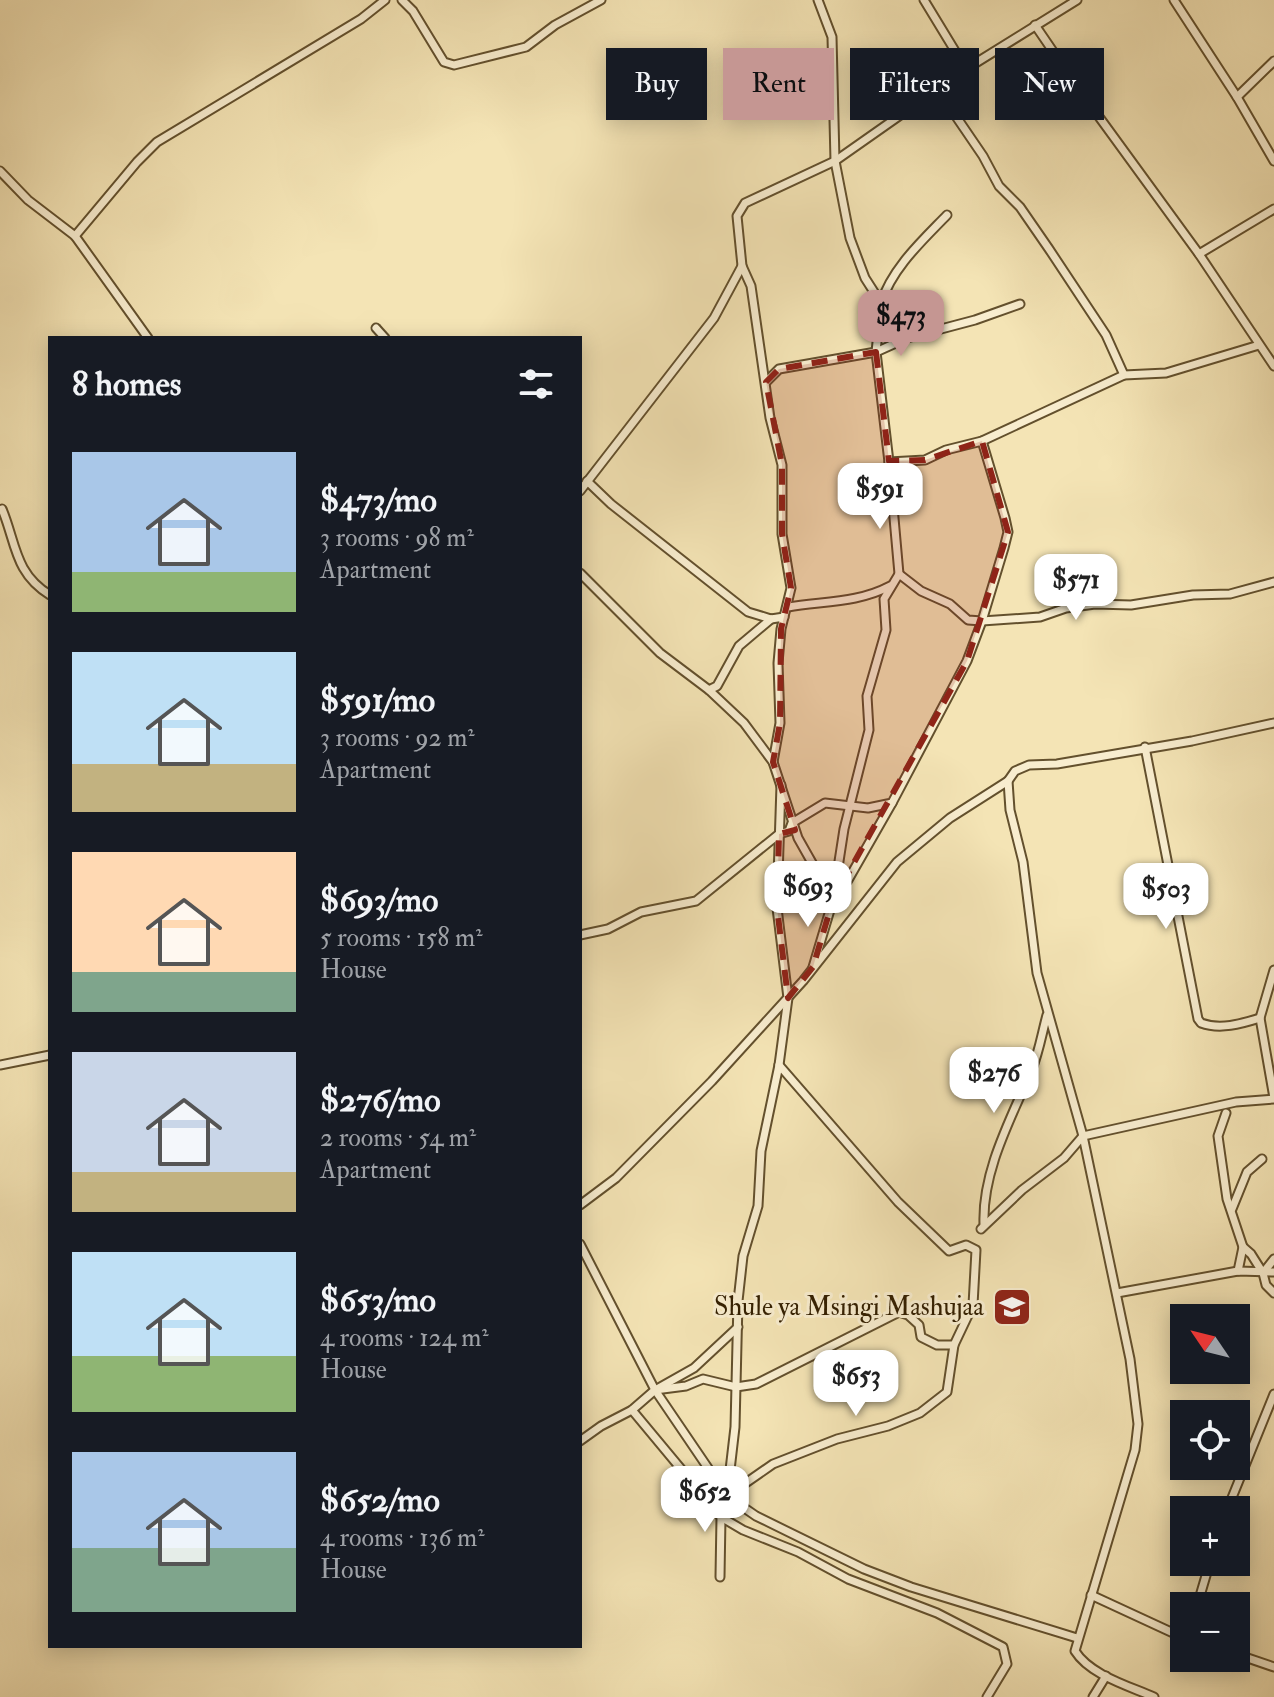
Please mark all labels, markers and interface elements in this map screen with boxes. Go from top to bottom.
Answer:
chip: Buy [606,48,707,120]
chip: Rent [723,48,834,120]
chip: Filters [850,48,979,120]
chip: New [995,48,1104,120]
pin: $473 [854,290,948,358]
text: $473 [876,300,926,332]
icon: filters [514,362,558,406]
text: 8 homes [72,363,181,406]
pin: $591 [833,463,927,531]
text: $591 [856,473,904,505]
text: $473/mo [320,479,437,522]
icon: home [136,484,232,580]
text: 3 rooms · 98 m² [320,522,474,554]
text: Apartment [320,554,431,586]
pin: $571 [1029,554,1123,622]
text: $571 [1052,564,1100,596]
text: $591/mo [320,679,435,722]
icon: home [136,684,232,780]
text: 3 rooms · 92 m² [320,722,475,754]
text: Apartment [320,754,431,786]
pin: $693 [761,861,855,929]
pin: $503 [1119,863,1213,931]
text: $693 [782,871,834,903]
text: $503 [1141,873,1191,905]
text: $693/mo [320,879,438,922]
icon: home [136,884,232,980]
text: 5 rooms · 158 m² [320,922,482,954]
text: House [320,954,387,986]
pin: $276 [947,1047,1041,1115]
text: $276 [968,1057,1020,1089]
text: $276/mo [320,1079,441,1122]
icon: home [136,1084,232,1180]
text: 2 rooms · 54 m² [320,1122,476,1154]
text: Apartment [320,1154,431,1186]
text: $653/mo [320,1279,436,1322]
icon: home [136,1284,232,1380]
school or university icon: Shule ya Msingi Mashujaa [991,1286,1033,1328]
place label: Shule ya Msingi Mashujaa [714,1291,984,1323]
north arrow [1170,1304,1250,1384]
map controls [1170,1304,1250,1672]
text: 4 rooms · 124 m² [320,1322,489,1354]
pin: $653 [809,1350,903,1418]
text: House [320,1354,387,1386]
text: $653 [831,1360,881,1392]
button: locate [1170,1400,1250,1480]
pin: $652 [658,1466,752,1534]
text: $652 [679,1476,731,1508]
text: $652/mo [320,1479,440,1522]
icon: home [136,1484,232,1580]
button: + [1170,1496,1250,1576]
text: 4 rooms · 136 m² [320,1522,485,1554]
text: House [320,1554,387,1586]
button: − [1170,1592,1250,1672]

